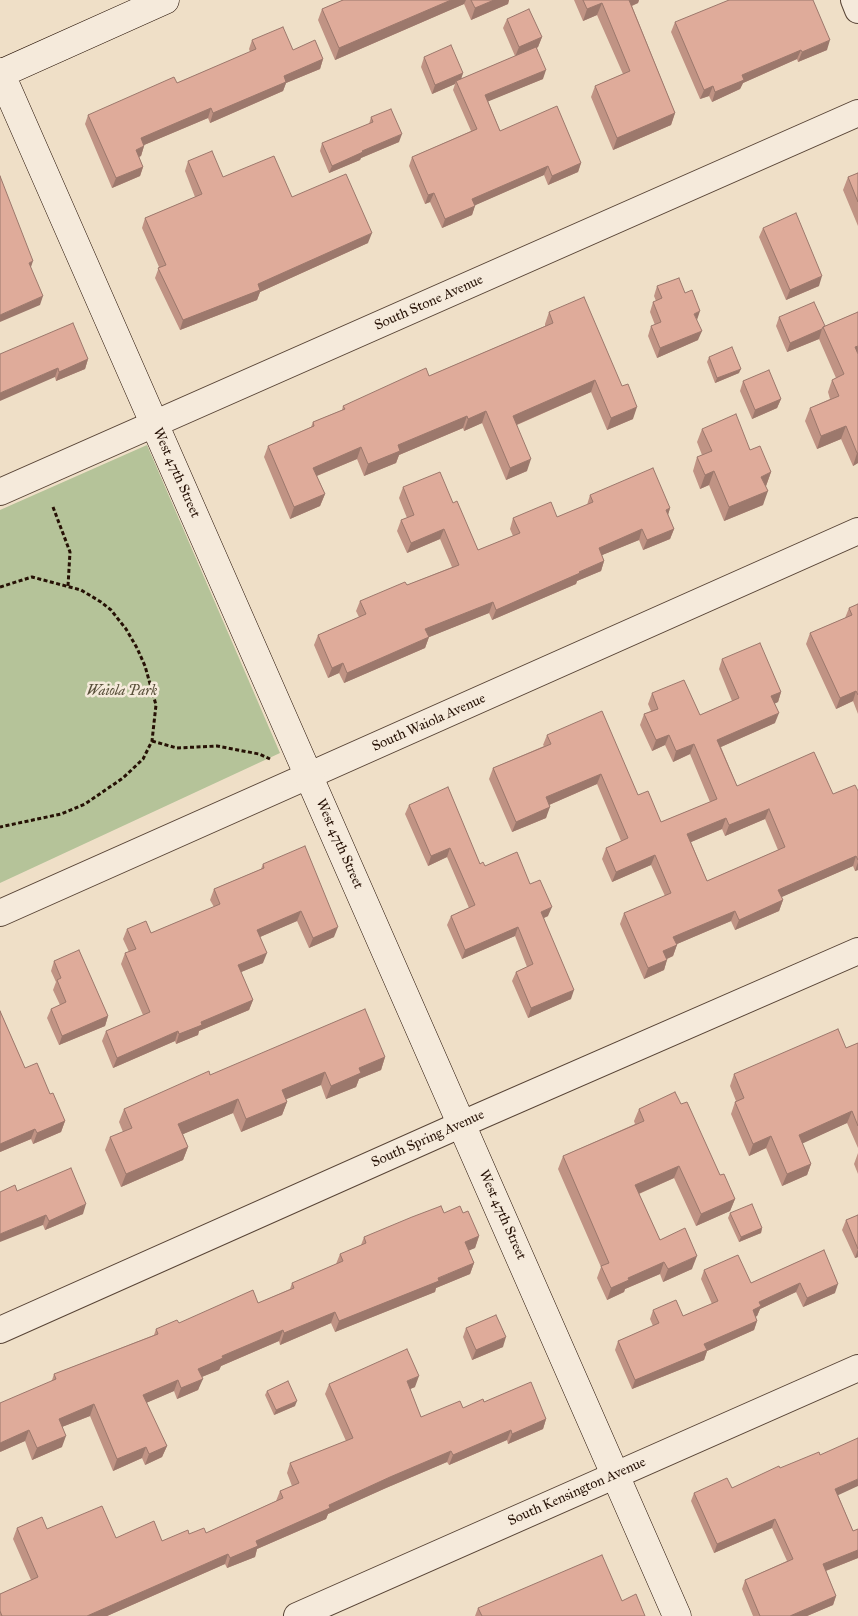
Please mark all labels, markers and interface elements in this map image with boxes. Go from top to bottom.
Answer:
street label: South Stone Avenue [372,272,486,334]
street label: West 47th Street [149,425,203,521]
park label: Waiola Park [87,684,157,700]
street label: South Waiola Avenue [370,690,488,756]
street label: West 47th Street [312,796,366,892]
street label: South Spring Avenue [369,1107,487,1171]
street label: West 47th Street [475,1167,529,1263]
street label: South Kensington Avenue [505,1454,649,1530]

